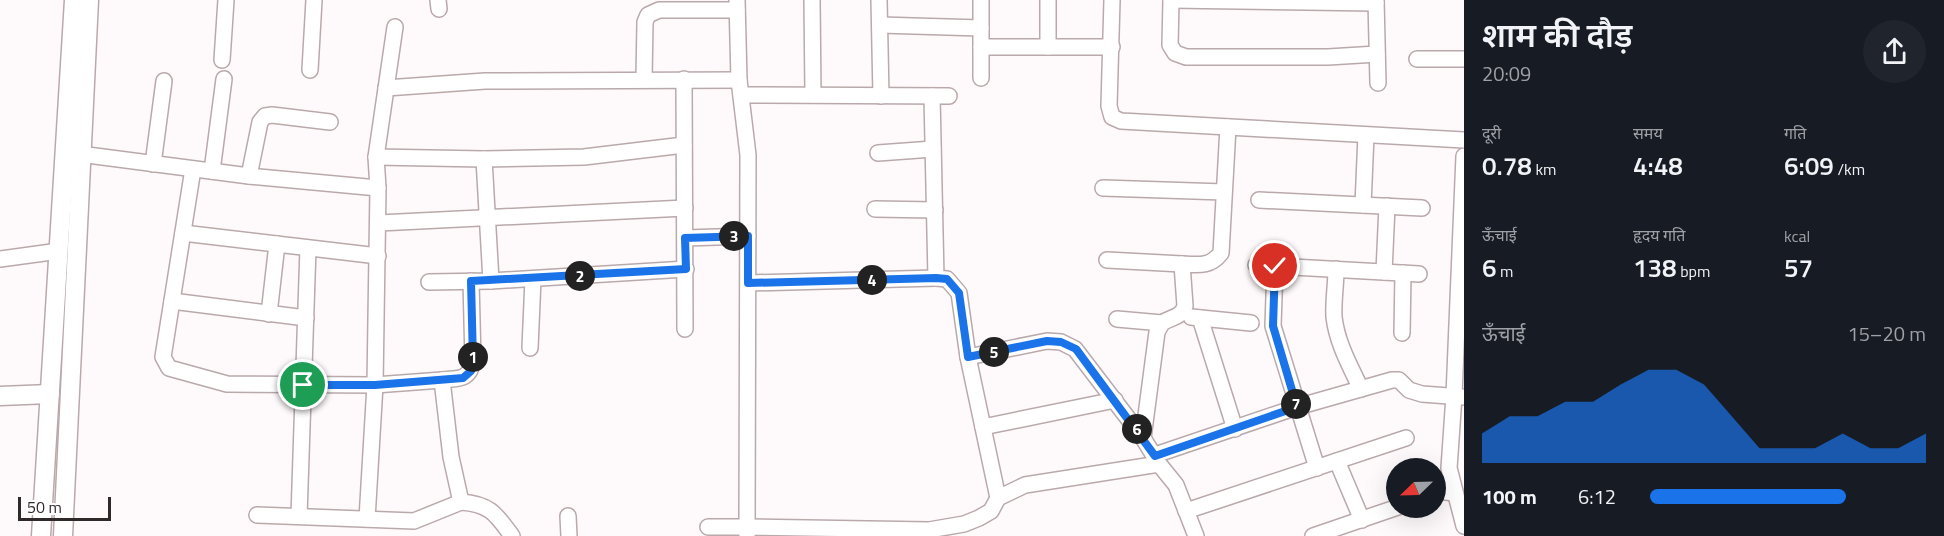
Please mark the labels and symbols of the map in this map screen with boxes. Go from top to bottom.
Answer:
pin: 3 [719,221,749,251]
pin [1249,240,1300,291]
pin: 2 [565,261,595,291]
pin: 4 [857,265,887,295]
pin: 5 [979,337,1009,367]
pin: 1 [458,342,488,372]
pin [277,359,328,410]
pin: 7 [1281,389,1311,419]
pin: 6 [1122,414,1152,444]
north arrow [1386,458,1446,518]
scale bar [18,494,111,522]

